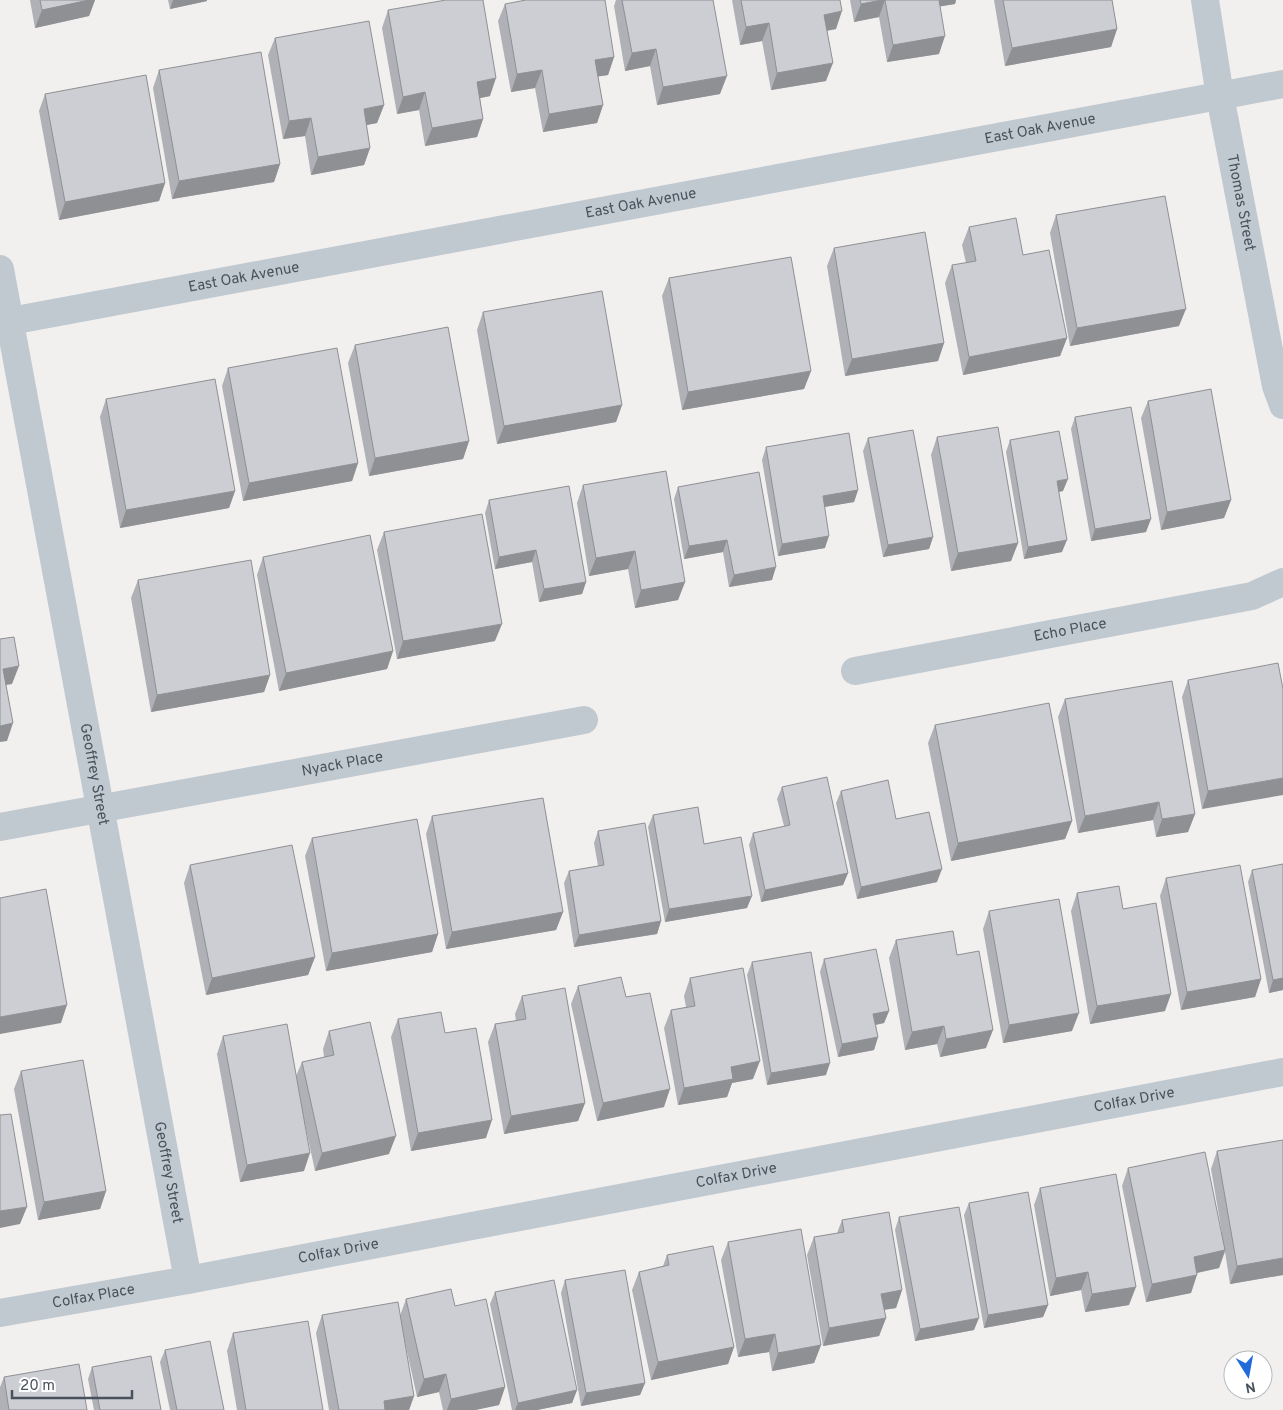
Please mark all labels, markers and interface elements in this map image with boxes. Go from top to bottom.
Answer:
street label: East Oak Avenue [983,110,1097,149]
street label: Thomas Street [1222,153,1259,253]
street label: East Oak Avenue [584,184,698,223]
street label: East Oak Avenue [187,258,301,297]
street label: Echo Place [1032,614,1108,647]
street label: Geoffrey Street [75,722,113,827]
street label: Nyack Place [300,747,385,781]
street label: Colfax Drive [1092,1083,1176,1117]
street label: Geoffrey Street [149,1120,187,1225]
street label: Colfax Drive [694,1159,778,1193]
street label: Colfax Drive [296,1234,381,1268]
street label: Colfax Place [51,1280,136,1313]
north arrow [1223,1350,1273,1400]
scale bar [12,1368,132,1400]
text: 20 m [20,1377,55,1396]
text: N [1244,1377,1257,1396]

